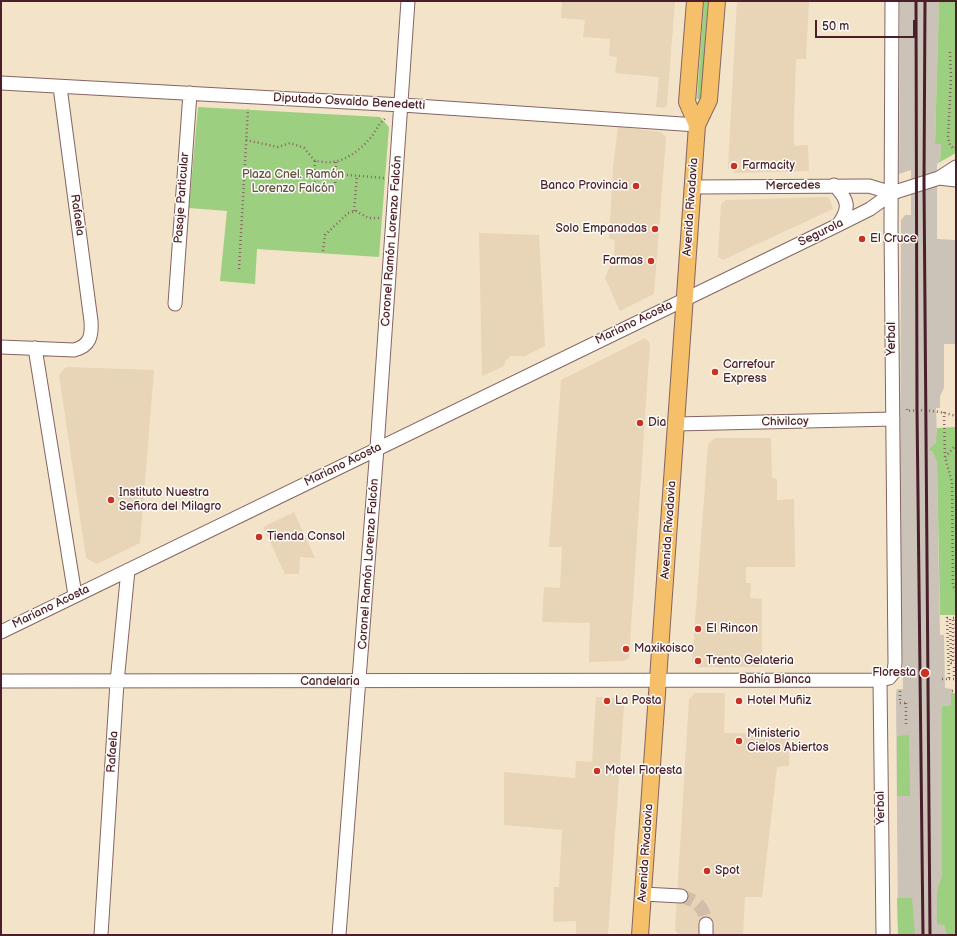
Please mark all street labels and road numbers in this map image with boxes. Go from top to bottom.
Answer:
street label: Diputado Osvaldo Benedetti [272,91,426,113]
street label: Pasaje Particular [172,152,192,244]
street label: Coronel Ramón Lorenzo Falcón [379,155,405,327]
street label: Avenida Rivadavia [680,157,702,257]
street label: Mercedes [765,178,821,194]
street label: Rafaela [67,193,87,237]
street label: Segurola [796,216,846,250]
street label: Mariano Acosta [593,298,675,348]
street label: Yerbal [885,322,899,356]
street label: Chivilcoy [761,414,809,430]
street label: Mariano Acosta [302,440,384,490]
street label: Coronel Ramón Lorenzo Falcón [356,478,382,650]
street label: Avenida Rivadavia [658,480,680,580]
street label: Mariano Acosta [10,582,92,632]
street label: Bahía Blanca [739,673,811,687]
street label: Candelaria [300,675,360,689]
street label: Rafaela [104,731,122,773]
street label: Yerbal [874,791,888,825]
street label: Avenida Rivadavia [635,803,657,903]

